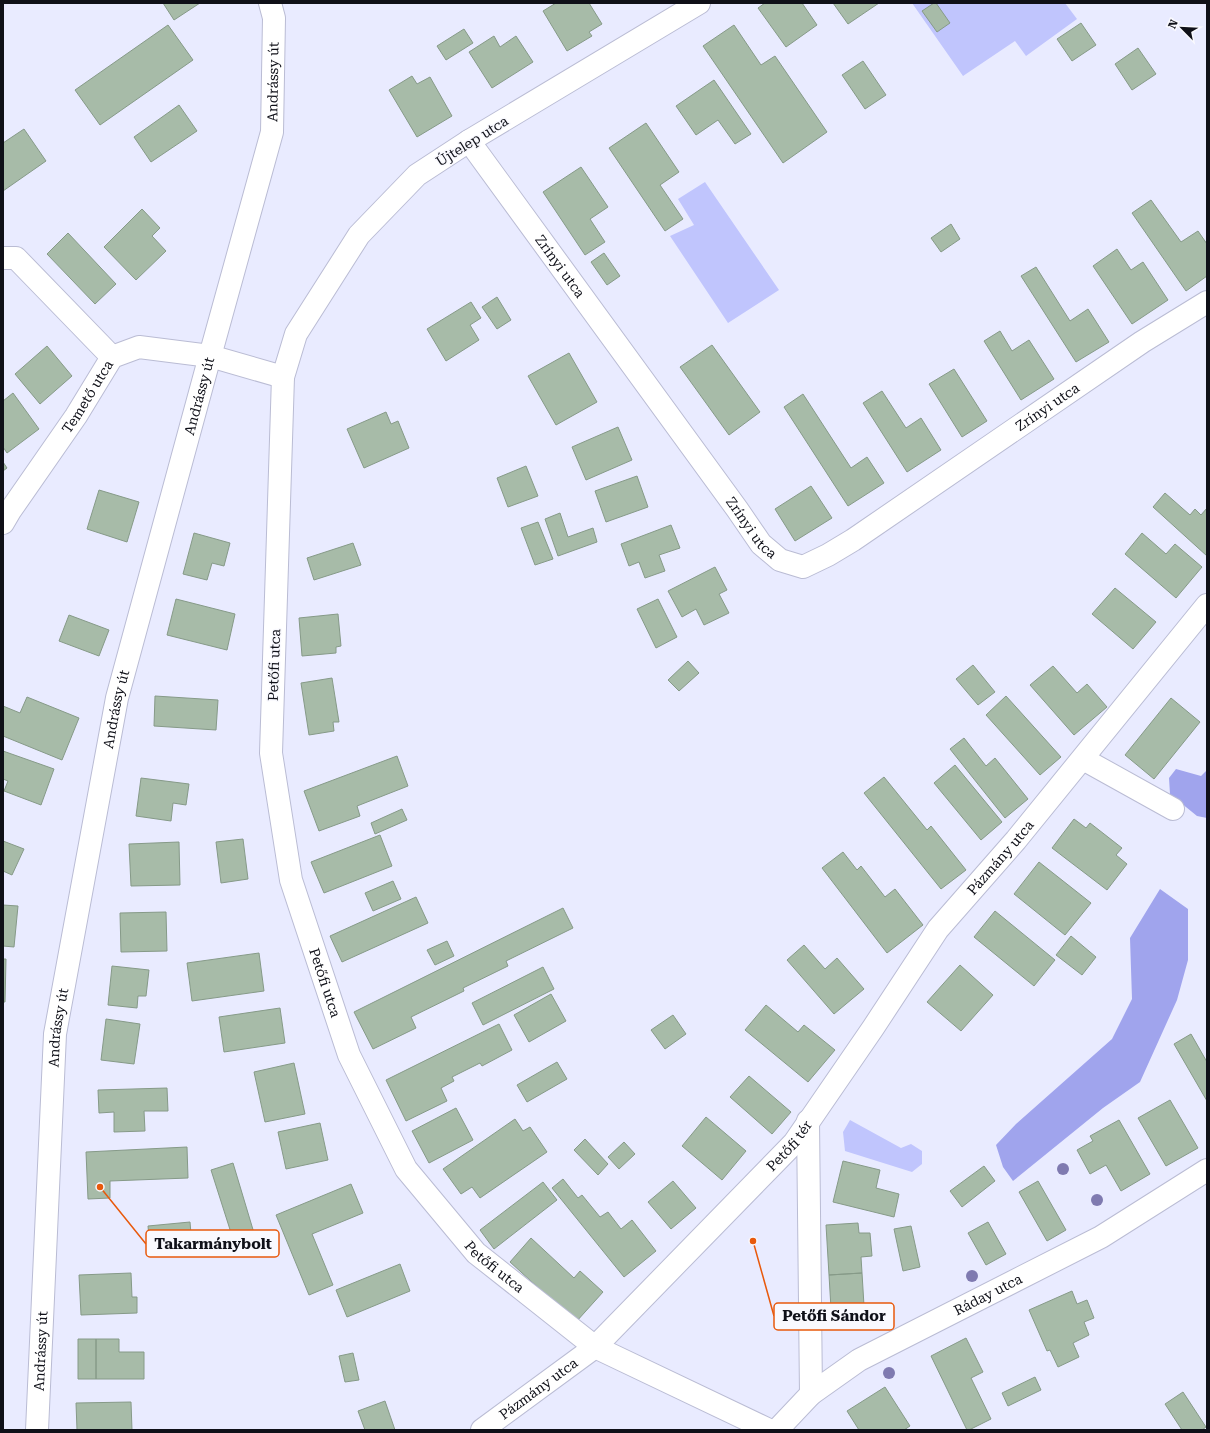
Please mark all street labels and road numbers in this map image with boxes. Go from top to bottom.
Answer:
street label: Andrássy út [264,42,282,122]
street label: Újtelep utca [433,112,511,170]
street label: Zrínyi utca [532,232,589,301]
street label: Andrássy út [181,355,217,437]
street label: Temető utca [59,357,116,436]
street label: Zrínyi utca [1013,379,1082,434]
street label: Zrínyi utca [723,494,780,562]
street label: Petőfi utca [265,628,283,701]
street label: Andrássy út [100,668,132,750]
street label: Pázmány utca [964,817,1037,898]
street label: Petőfi utca [306,946,344,1020]
street label: Andrássy út [45,987,71,1068]
street label: Petőfi tér [763,1117,815,1174]
street label: Petőfi utca [461,1238,528,1296]
street label: Ráday utca [951,1270,1025,1318]
street label: Andrássy út [31,1311,50,1391]
street label: Pázmány utca [496,1354,581,1423]

